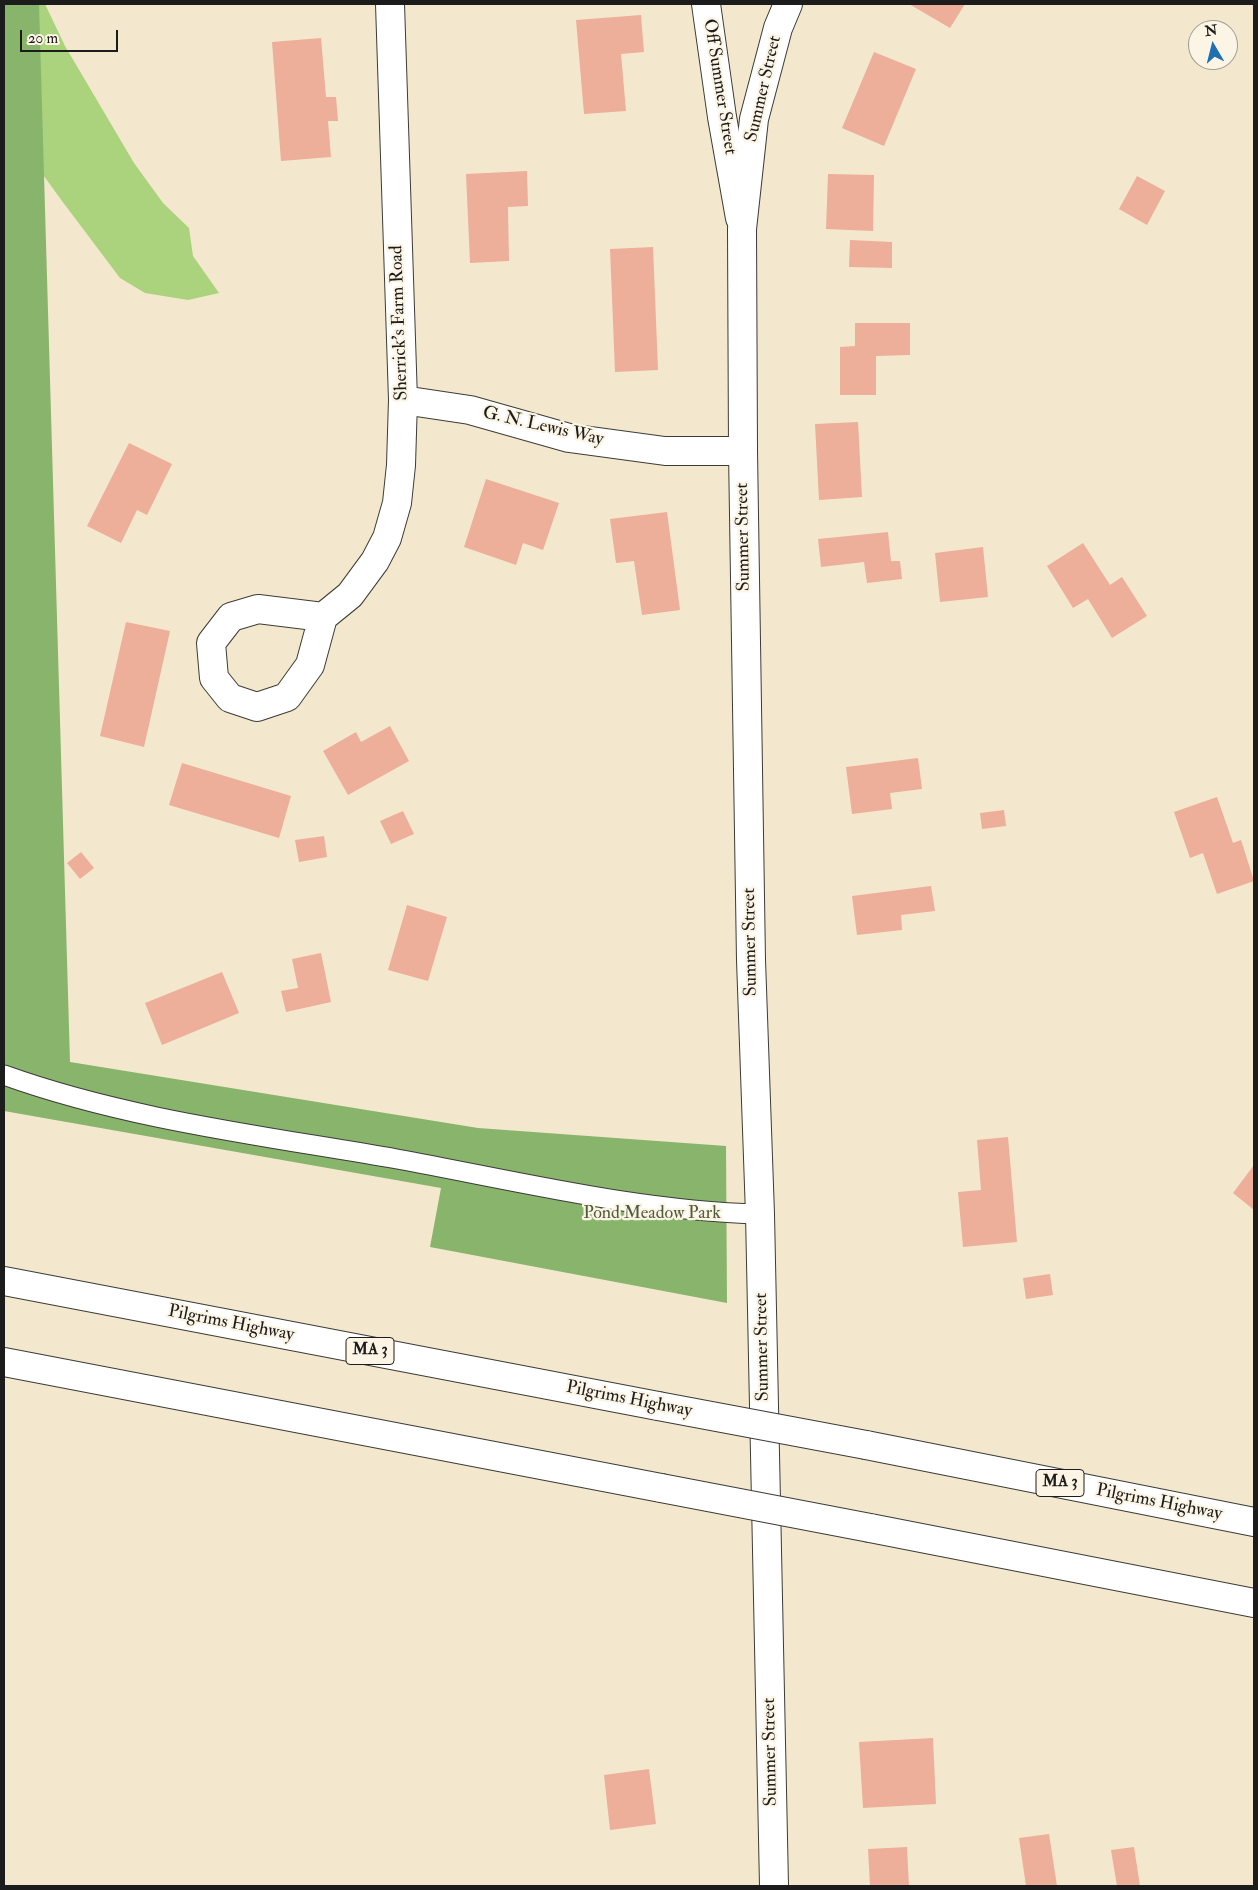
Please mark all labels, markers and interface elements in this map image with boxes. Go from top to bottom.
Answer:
street label: Off Summer Street [698,18,740,156]
scale bar [22,20,120,52]
north arrow [1188,20,1238,70]
text: N [1204,21,1218,40]
text: 20 m [28,29,58,48]
street label: Summer Street [741,34,787,144]
street label: Sherrick's Farm Road [386,245,414,401]
street label: G. N. Lewis Way [480,403,606,451]
street label: Summer Street [732,483,756,591]
street label: Summer Street [739,888,763,996]
park label: Pond Meadow Park [583,1203,721,1225]
street label: Summer Street [751,1293,775,1401]
street label: Pilgrims Highway [166,1301,296,1347]
road number: MA 3 [346,1338,394,1364]
street label: Pilgrims Highway [564,1377,694,1423]
road number: MA 3 [1036,1470,1084,1496]
street label: Pilgrims Highway [1094,1480,1224,1526]
street label: Summer Street [759,1698,783,1806]

